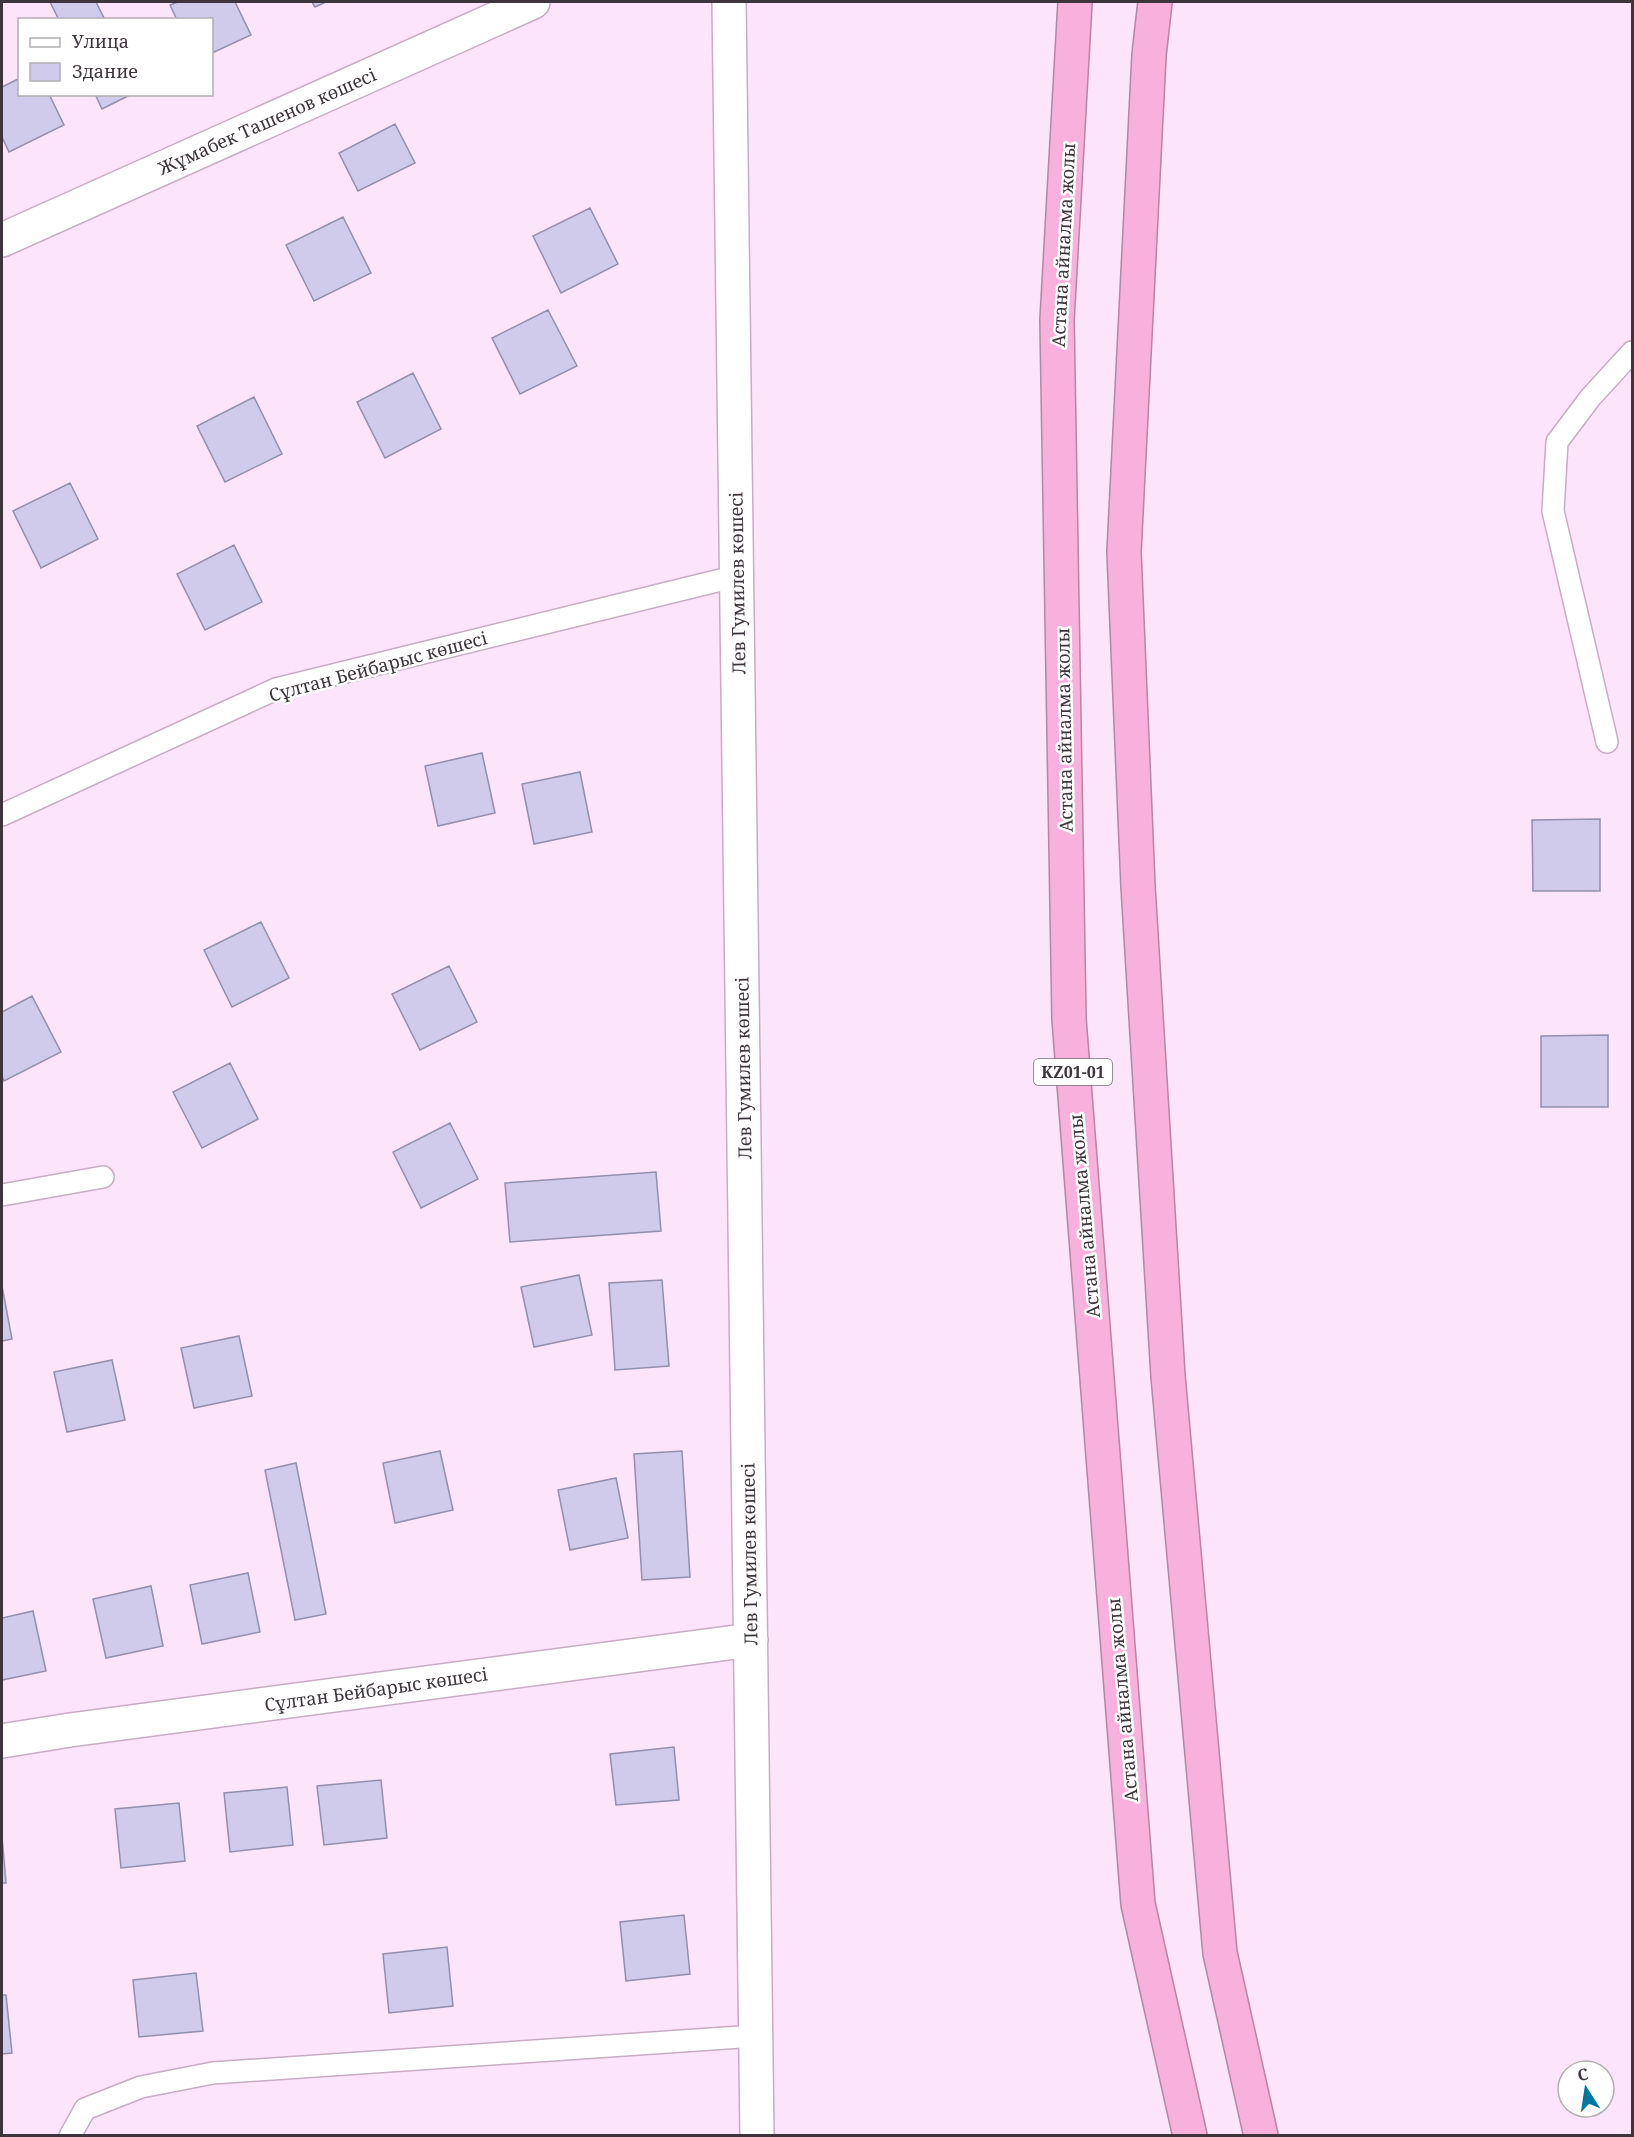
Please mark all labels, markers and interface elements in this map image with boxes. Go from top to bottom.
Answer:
legend [18,18,213,96]
text: Улица [72,29,129,53]
text: Здание [72,59,138,83]
street label: Жұмабек Ташенов көшесі [153,62,380,180]
street label: Астана айналма жолы [1046,142,1080,348]
street label: Лев Гумилев көшесі [723,491,751,675]
street label: Сұлтан Бейбарыс көшесі [266,625,490,707]
street label: Астана айналма жолы [1050,627,1078,832]
street label: Лев Гумилев көшесі [729,976,757,1160]
road number: KZ01-01 [1034,1059,1112,1085]
street label: Астана айналма жолы [1063,1113,1105,1319]
street label: Лев Гумилев көшесі [735,1462,763,1646]
street label: Астана айналма жолы [1101,1597,1143,1803]
street label: Сұлтан Бейбарыс көшесі [263,1661,489,1717]
north arrow [1556,2059,1616,2119]
text: С [1575,2062,1590,2086]

